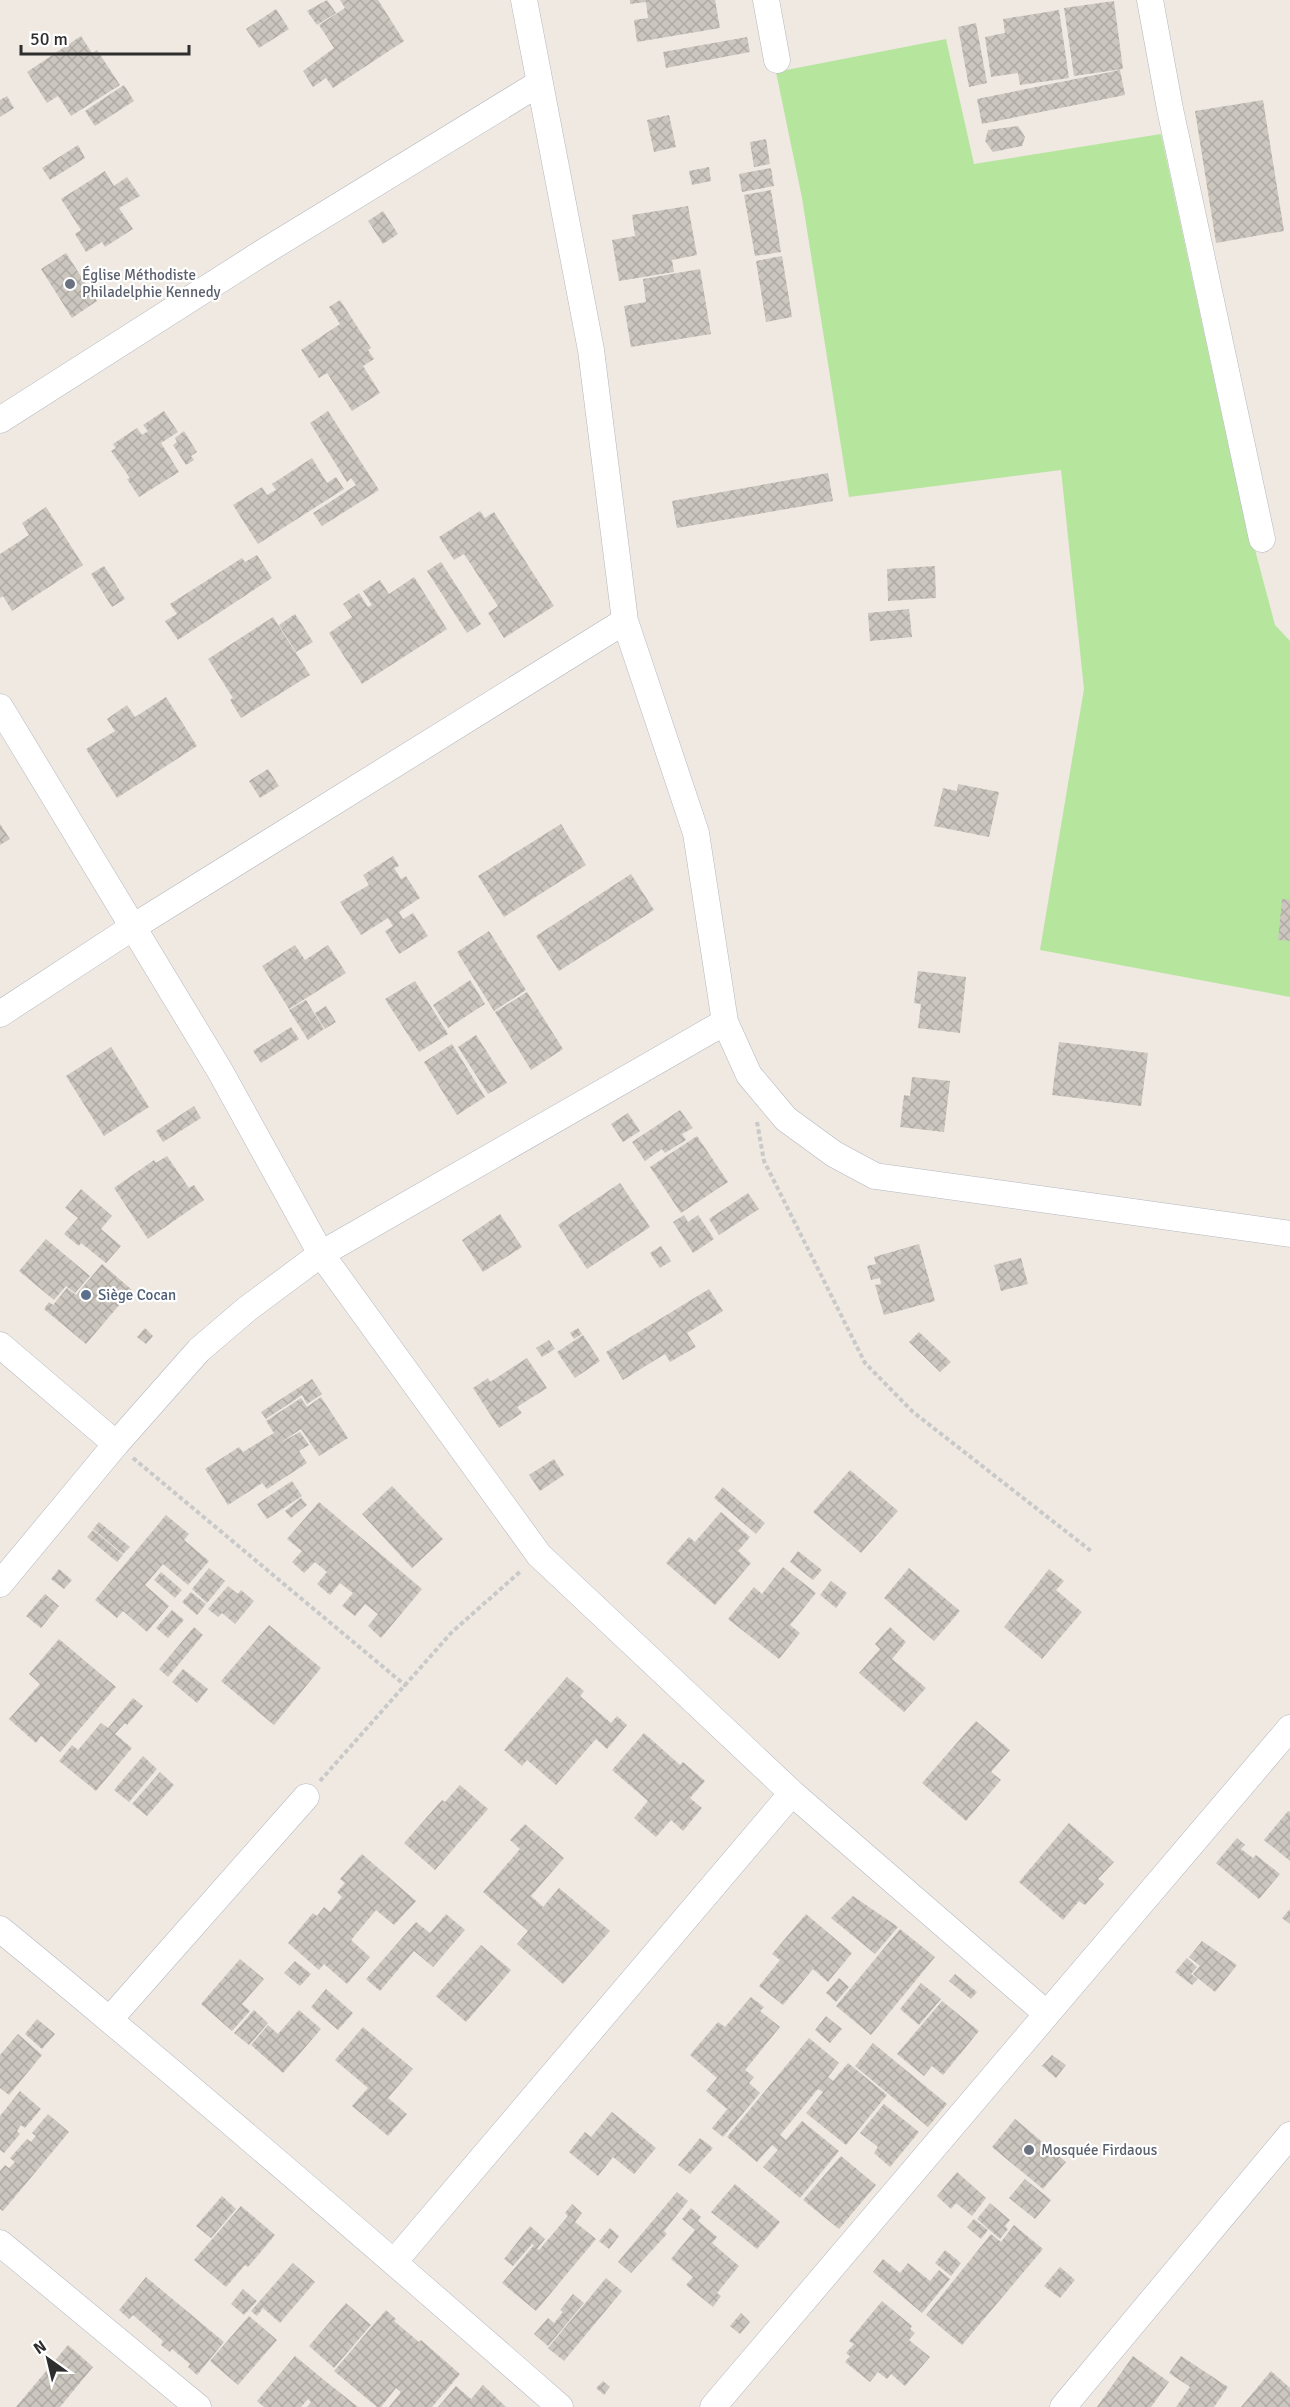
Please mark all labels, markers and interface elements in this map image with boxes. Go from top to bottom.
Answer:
scale bar [21,18,189,56]
text: 50 m [30,28,68,50]
place label: Église Méthodiste Philadelphie Kennedy [82,265,221,301]
marker: Église Méthodiste Philadelphie Kennedy [63,277,77,291]
place label: Siège Cocan [98,1286,176,1304]
marker: Siège Cocan [79,1288,93,1302]
place label: Mosquée Firdaous [1041,2141,1158,2159]
marker: Mosquée Firdaous [1022,2143,1036,2157]
north arrow [18,2329,78,2389]
text: N [30,2336,50,2359]

